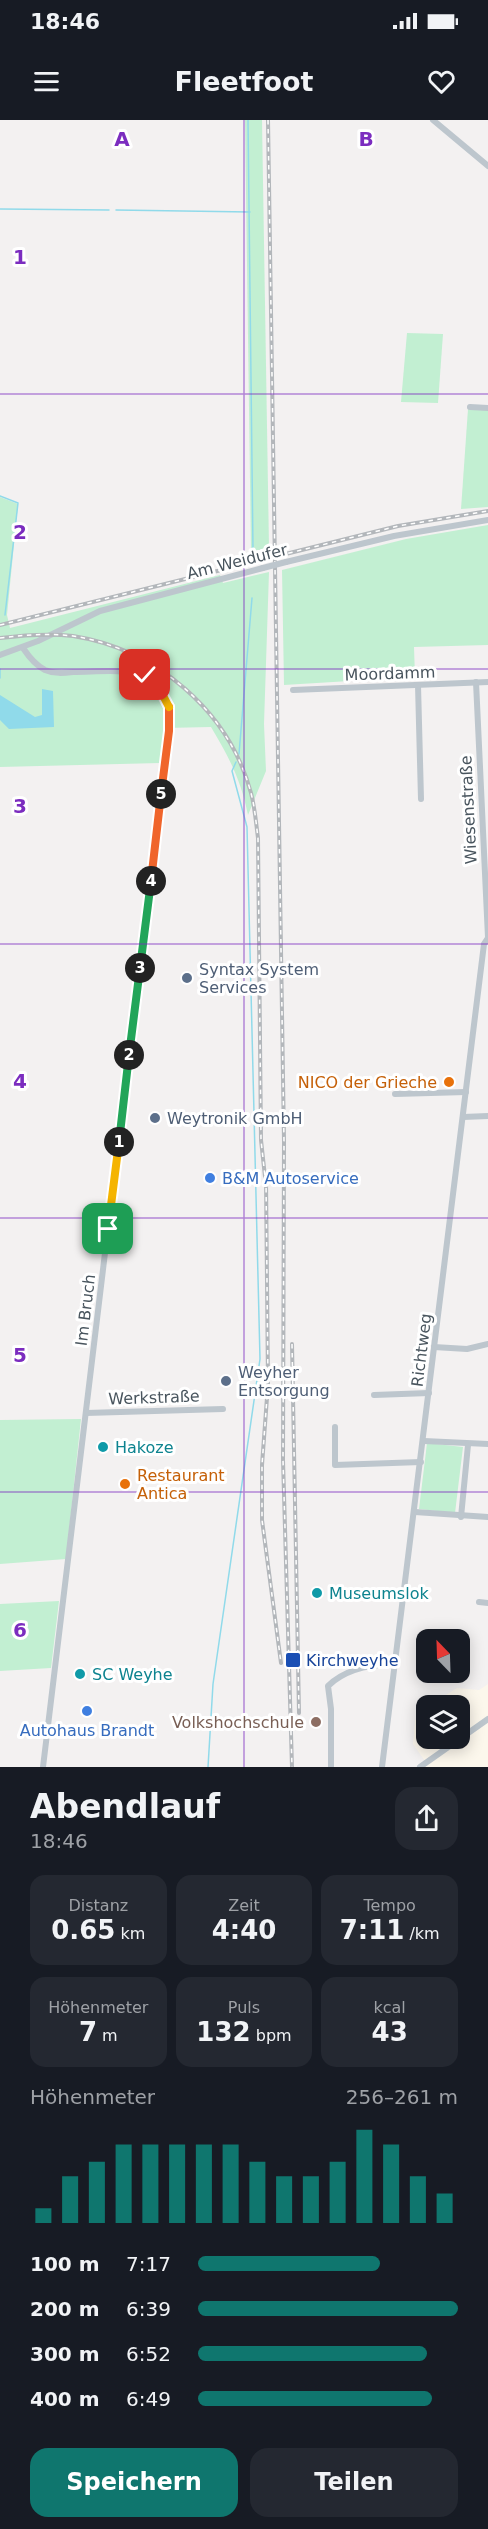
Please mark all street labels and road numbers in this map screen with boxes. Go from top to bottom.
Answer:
street label: Am Weidufer [185,540,290,583]
street label: Moordamm [344,662,436,685]
street label: Wiesenstraße [456,755,481,865]
street label: Im Bruch [72,1273,99,1347]
street label: Richtweg [408,1312,435,1388]
street label: Werkstraße [108,1386,200,1409]

